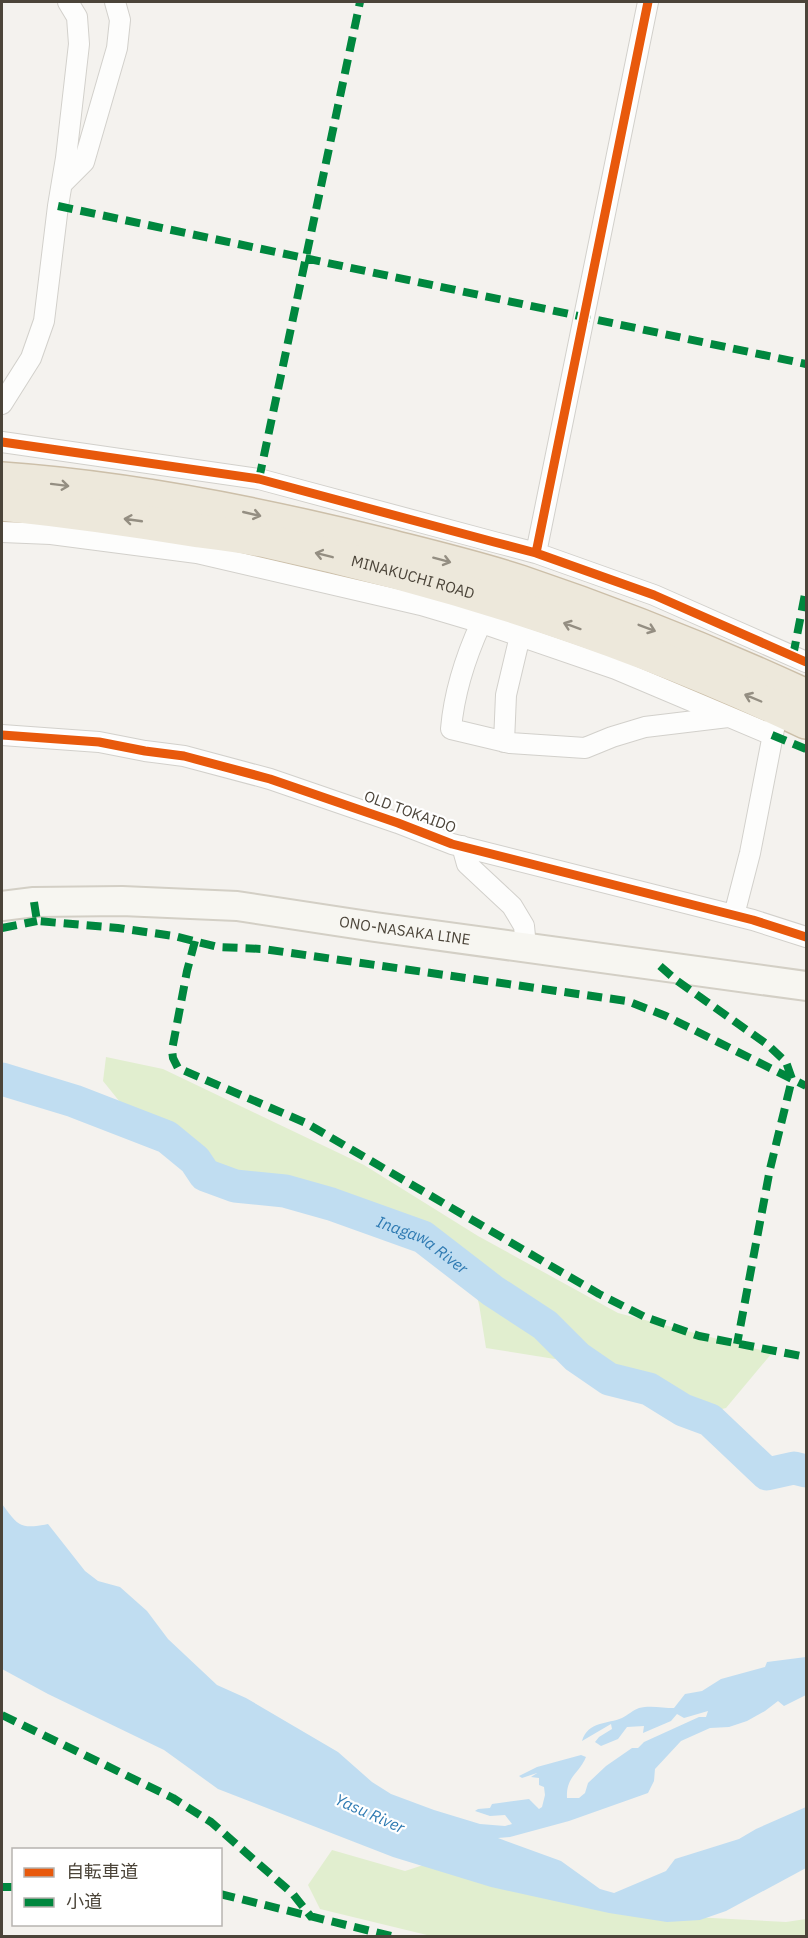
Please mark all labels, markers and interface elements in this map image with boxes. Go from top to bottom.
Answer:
one-way arrow [49,479,69,490]
one-way arrow [242,509,262,520]
one-way arrow [123,515,143,526]
one-way arrow [315,549,334,561]
street label: MINAKUCHI ROAD [349,551,477,603]
one-way arrow [432,555,451,566]
one-way arrow [564,619,582,630]
one-way arrow [637,623,656,634]
one-way arrow [745,692,763,703]
street label: OLD TOKAIDO [362,786,459,837]
street label: ONO-NASAKA LINE [338,912,472,949]
water label: Inagawa River [374,1211,473,1279]
water label: Yasu River [332,1789,409,1838]
legend [12,1848,222,1926]
text: 自転車道 [66,1860,138,1883]
text: 小道 [66,1890,102,1913]

